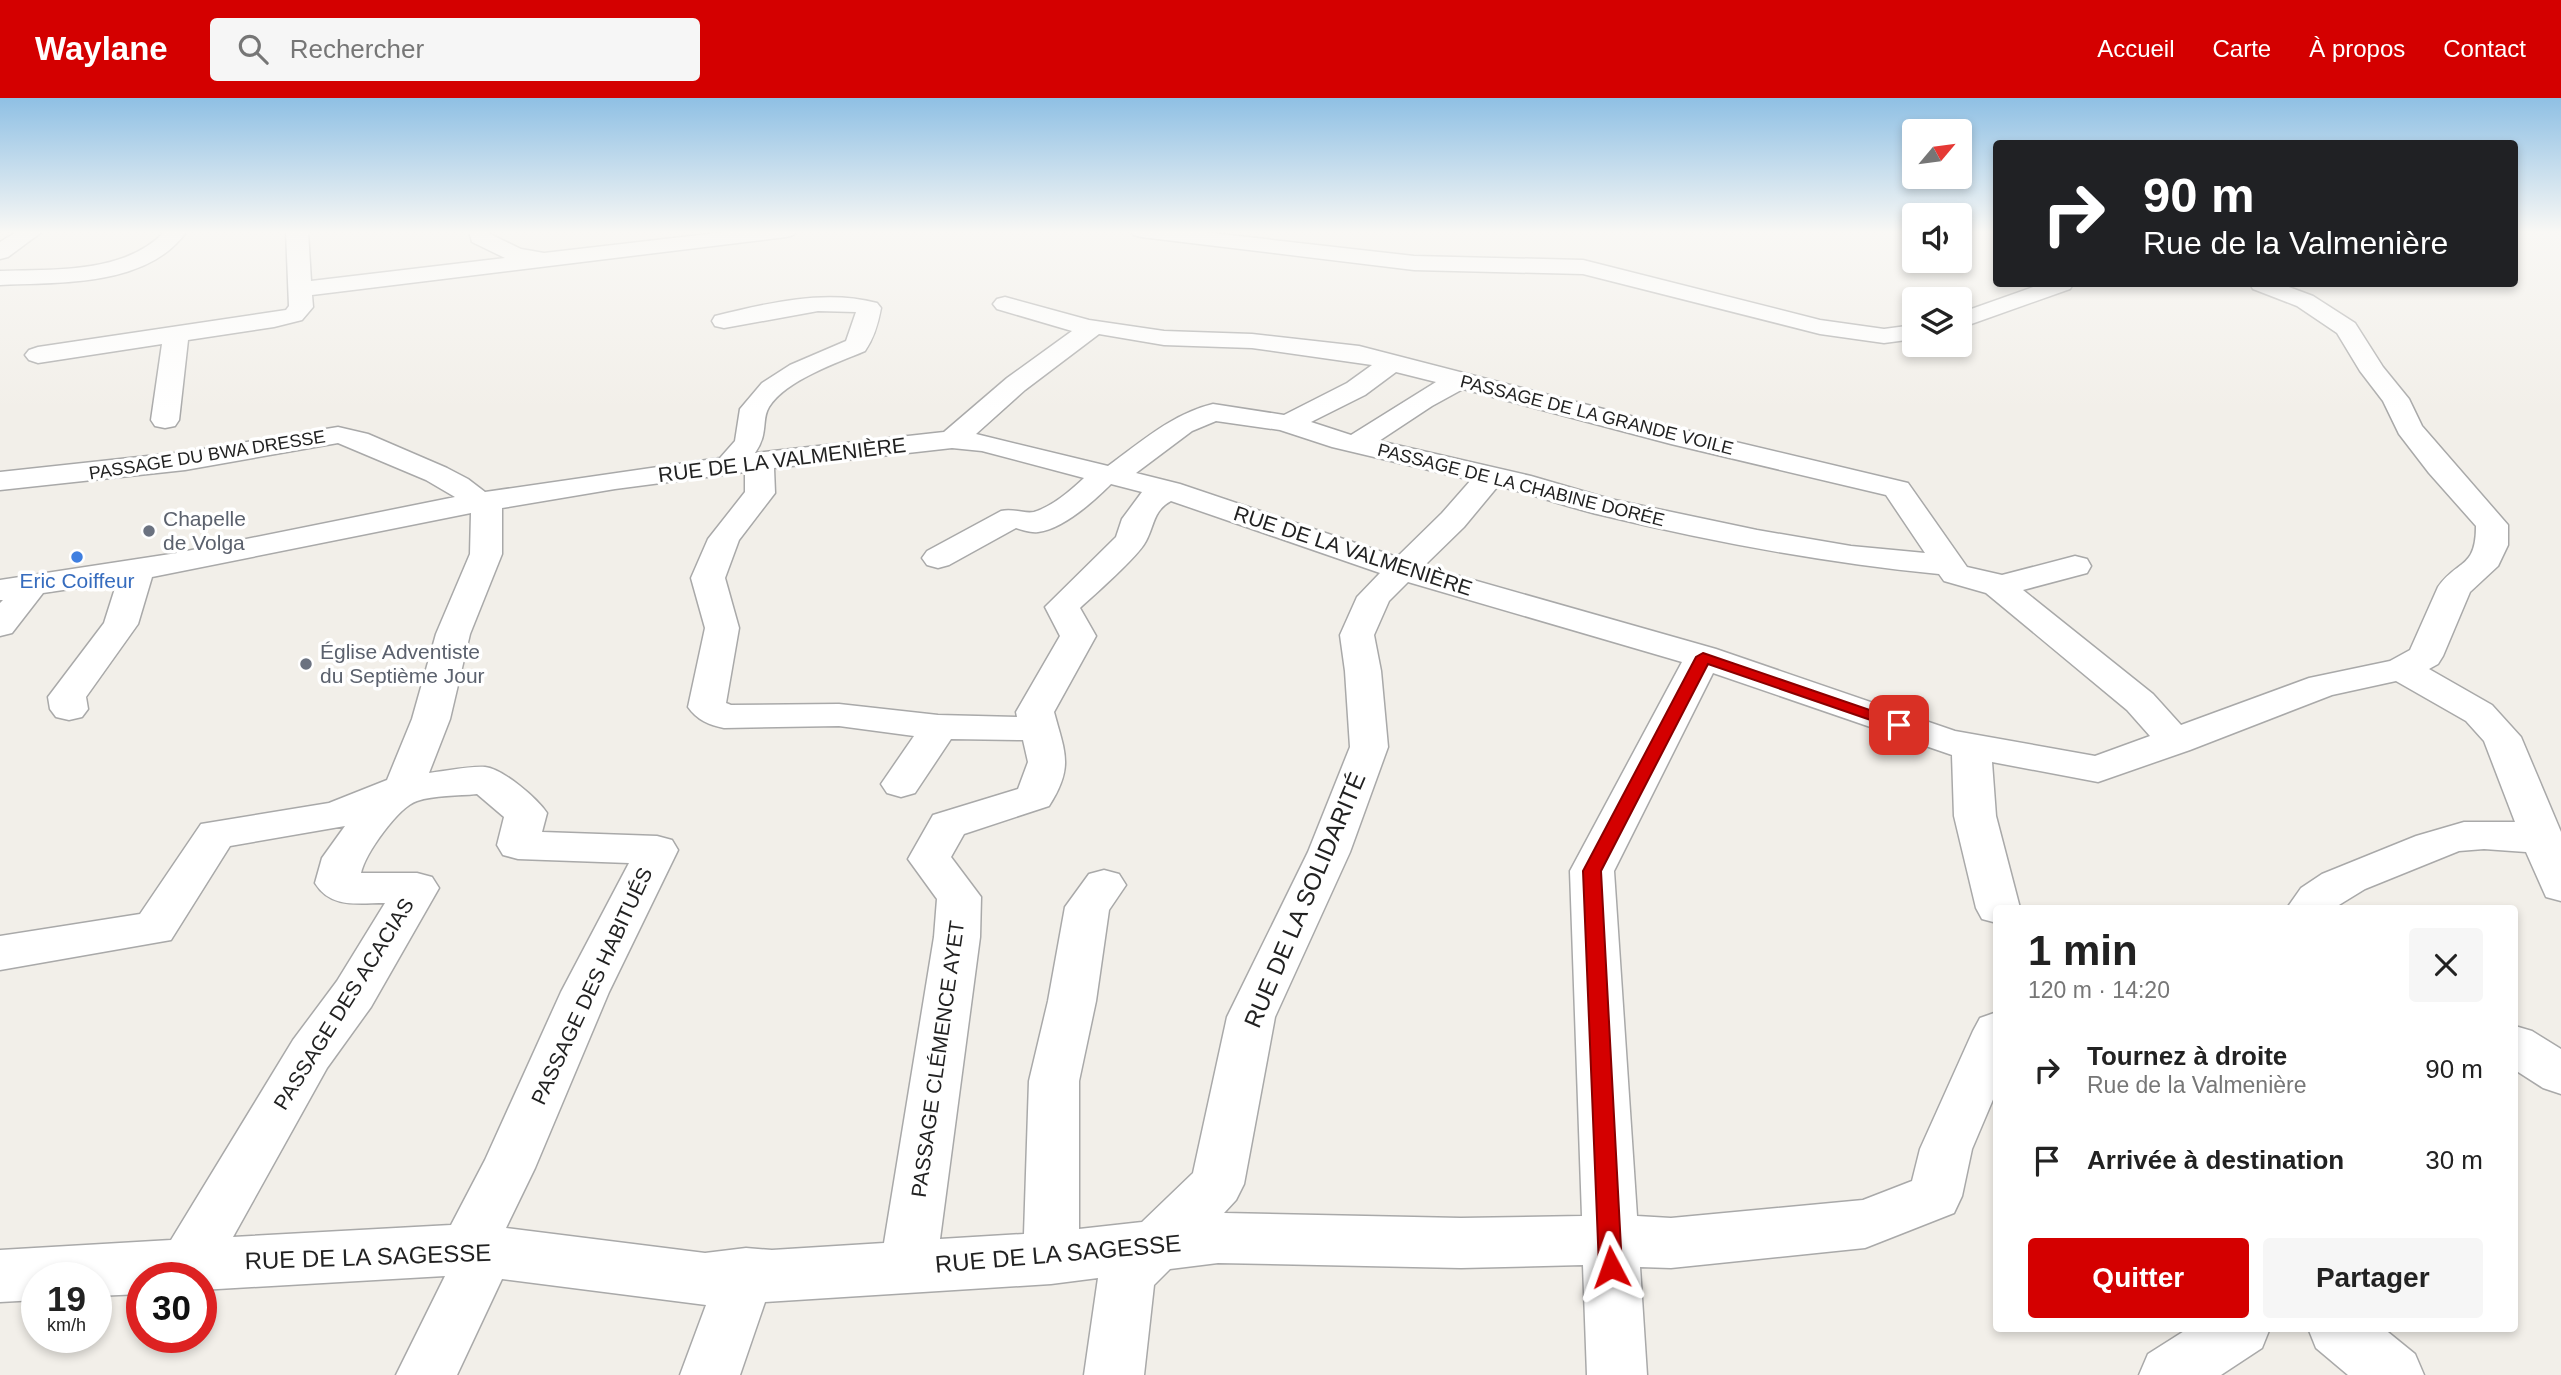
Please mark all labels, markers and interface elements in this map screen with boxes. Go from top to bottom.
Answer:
search box [210,18,700,81]
text: Waylane [35,30,168,67]
icon: search [234,30,272,68]
text: Rechercher [290,34,424,64]
text: Accueil [2097,35,2175,62]
text: Carte [2213,35,2271,62]
text: À propos [2309,35,2405,62]
text: Contact [2443,35,2526,62]
north arrow [1902,119,1972,189]
map controls [1902,119,1972,357]
icon: right [2028,168,2119,259]
text: 90 m [2143,168,2255,222]
button: sound [1902,203,1972,273]
text: Rue de la Valmenière [2143,225,2448,261]
button: layers [1902,287,1972,357]
street label: PASSAGE DE LA GRANDE VOILE [1458,371,1736,459]
street label: PASSAGE DU BWA DRESSE [87,426,327,484]
street label: RUE DE LA VALMENIÈRE [657,433,907,486]
street label: PASSAGE DE LA CHABINE DORÉE [1376,440,1666,530]
street label: RUE DE LA VALMENIÈRE [1231,501,1475,600]
place label: Chapelle de Volga [163,507,246,554]
marker: Chapelle de Volga [141,523,157,539]
marker: Eric Coiffeur [69,549,85,565]
place label: Eric Coiffeur [19,569,135,592]
place label: Église Adventiste du Septième Jour [320,640,485,687]
marker: Église Adventiste du Septième Jour [298,656,314,672]
pin [1869,695,1929,755]
icon: arrive [1880,706,1918,744]
street label: RUE DE LA SOLIDARITÉ [1238,768,1371,1032]
street label: PASSAGE DES HABITUÉS [526,864,657,1108]
street label: PASSAGE DES ACACIAS [269,894,418,1114]
street label: PASSAGE CLÉMENCE AYET [907,919,968,1199]
text: 1 min [2028,927,2138,974]
button: close [2409,928,2483,1002]
text: 120 m · 14:20 [2028,977,2170,1003]
text: Tournez à droite [2087,1041,2287,1071]
icon: right [2028,1051,2066,1089]
text: 90 m [2425,1054,2483,1084]
text: Rue de la Valmenière [2087,1072,2306,1098]
icon: arrive [2028,1142,2066,1180]
text: Arrivée à destination [2087,1145,2344,1175]
text: 30 m [2425,1145,2483,1175]
street label: RUE DE LA SAGESSE [934,1229,1182,1278]
position arrow [1574,1230,1648,1304]
button: Quitter [2028,1238,2249,1318]
button: Partager [2263,1238,2483,1318]
street label: RUE DE LA SAGESSE [244,1239,492,1274]
speed limit sign: 30 [126,1262,217,1353]
text: 19 [47,1279,86,1318]
text: km/h [47,1315,86,1335]

